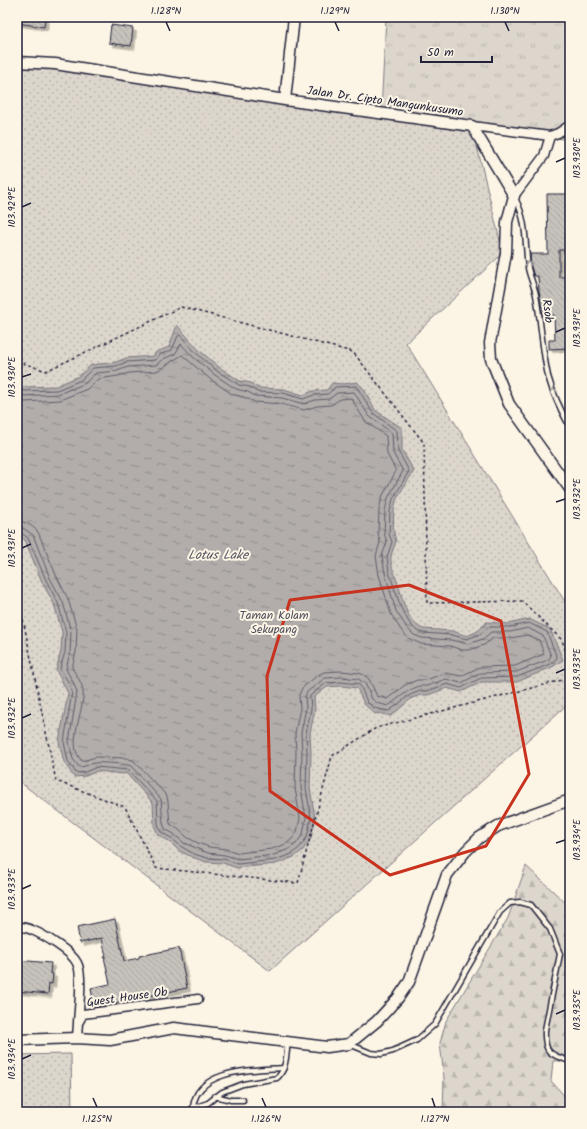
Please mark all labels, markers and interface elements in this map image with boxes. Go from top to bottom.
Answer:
text: 1.128°N [151,3,182,19]
text: 1.129°N [320,3,350,19]
text: 1.130°N [490,3,520,19]
scale bar [421,38,492,64]
text: 50 m [427,43,454,62]
street label: Jalan Dr. Cipto Mangunkusumo [306,81,464,122]
text: 103.930°E [569,136,585,179]
text: 103.929°E [4,185,20,228]
one-way arrow [524,261,533,268]
street label: Rsob [537,298,558,325]
text: 103.931°E [569,307,585,348]
text: 103.930°E [4,355,20,398]
one-way arrow [550,388,558,395]
text: 103.932°E [569,477,585,520]
text: 103.931°E [4,527,20,568]
water label: Lotus Lake [188,545,249,566]
park label: Taman Kolam Sekupang [239,606,309,639]
text: 103.933°E [569,647,585,690]
text: 103.932°E [4,696,20,739]
text: 103.934°E [569,818,585,861]
text: 103.933°E [4,867,20,910]
street label: Guest House Ob [85,982,169,1013]
text: 103.935°E [569,988,585,1031]
text: 103.934°E [4,1037,20,1080]
text: 1.125°N [82,1111,112,1127]
text: 1.126°N [251,1111,281,1127]
text: 1.127°N [420,1111,450,1127]

